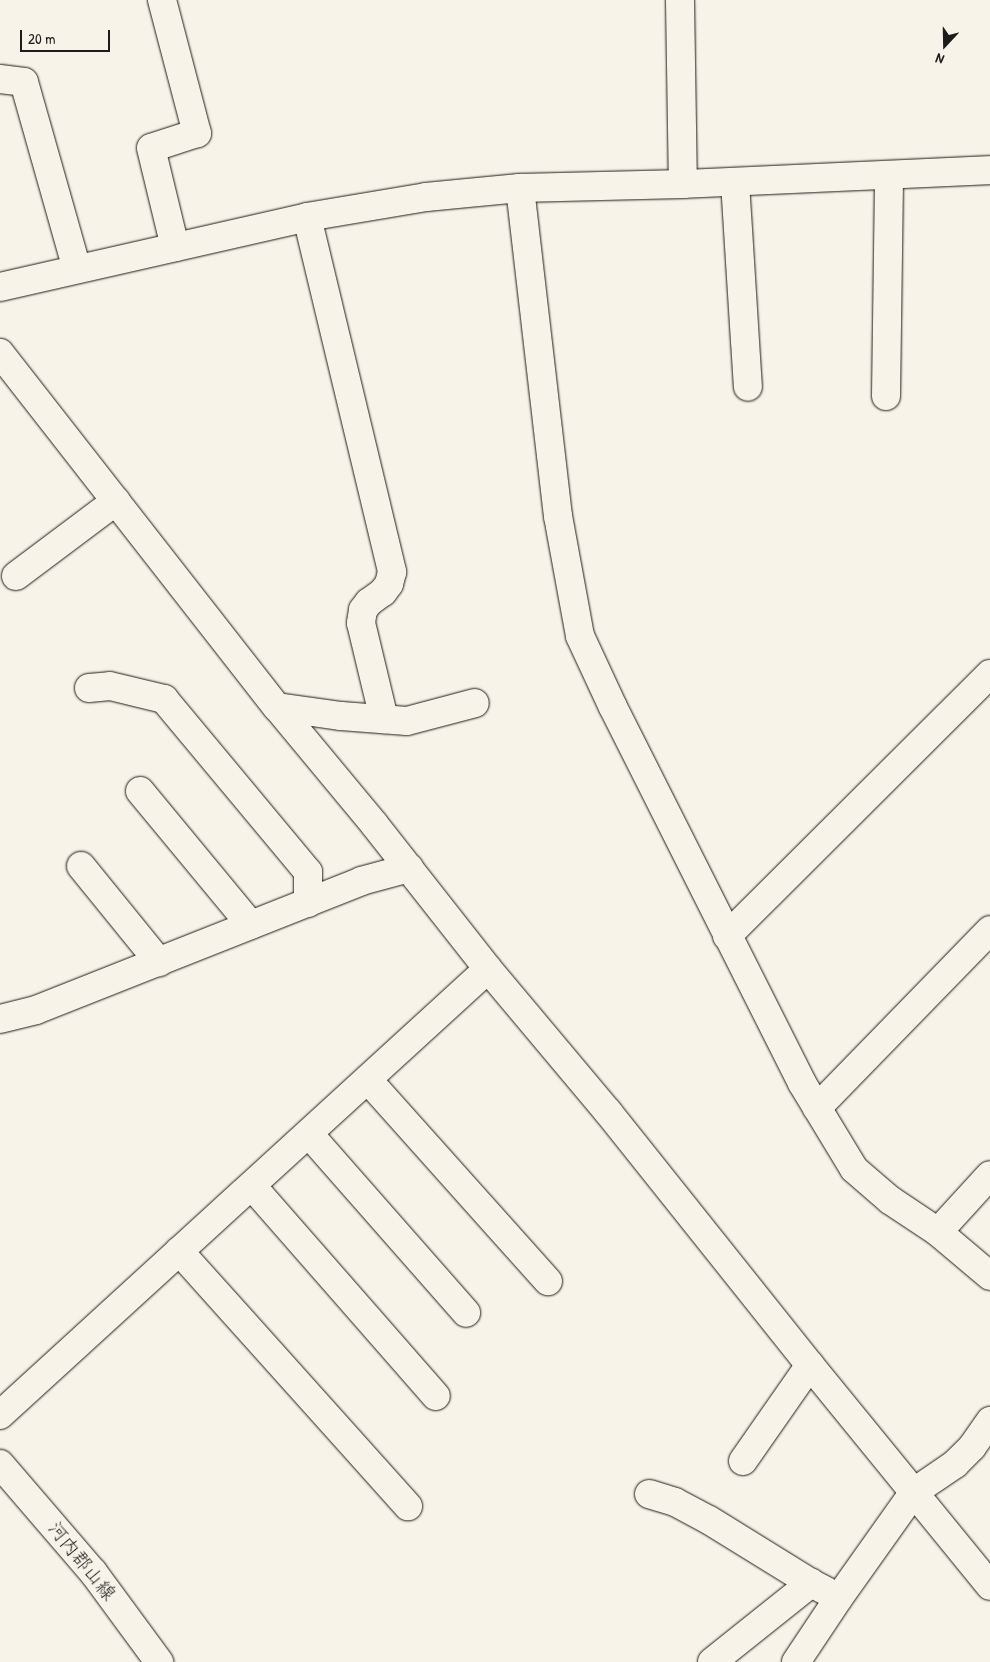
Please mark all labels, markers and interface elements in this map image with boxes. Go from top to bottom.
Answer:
scale bar [22,20,112,52]
north arrow [920,20,970,70]
text: 20 m [28,28,55,49]
text: N [933,49,946,70]
street label: 河内郡山線 [43,1517,121,1605]

